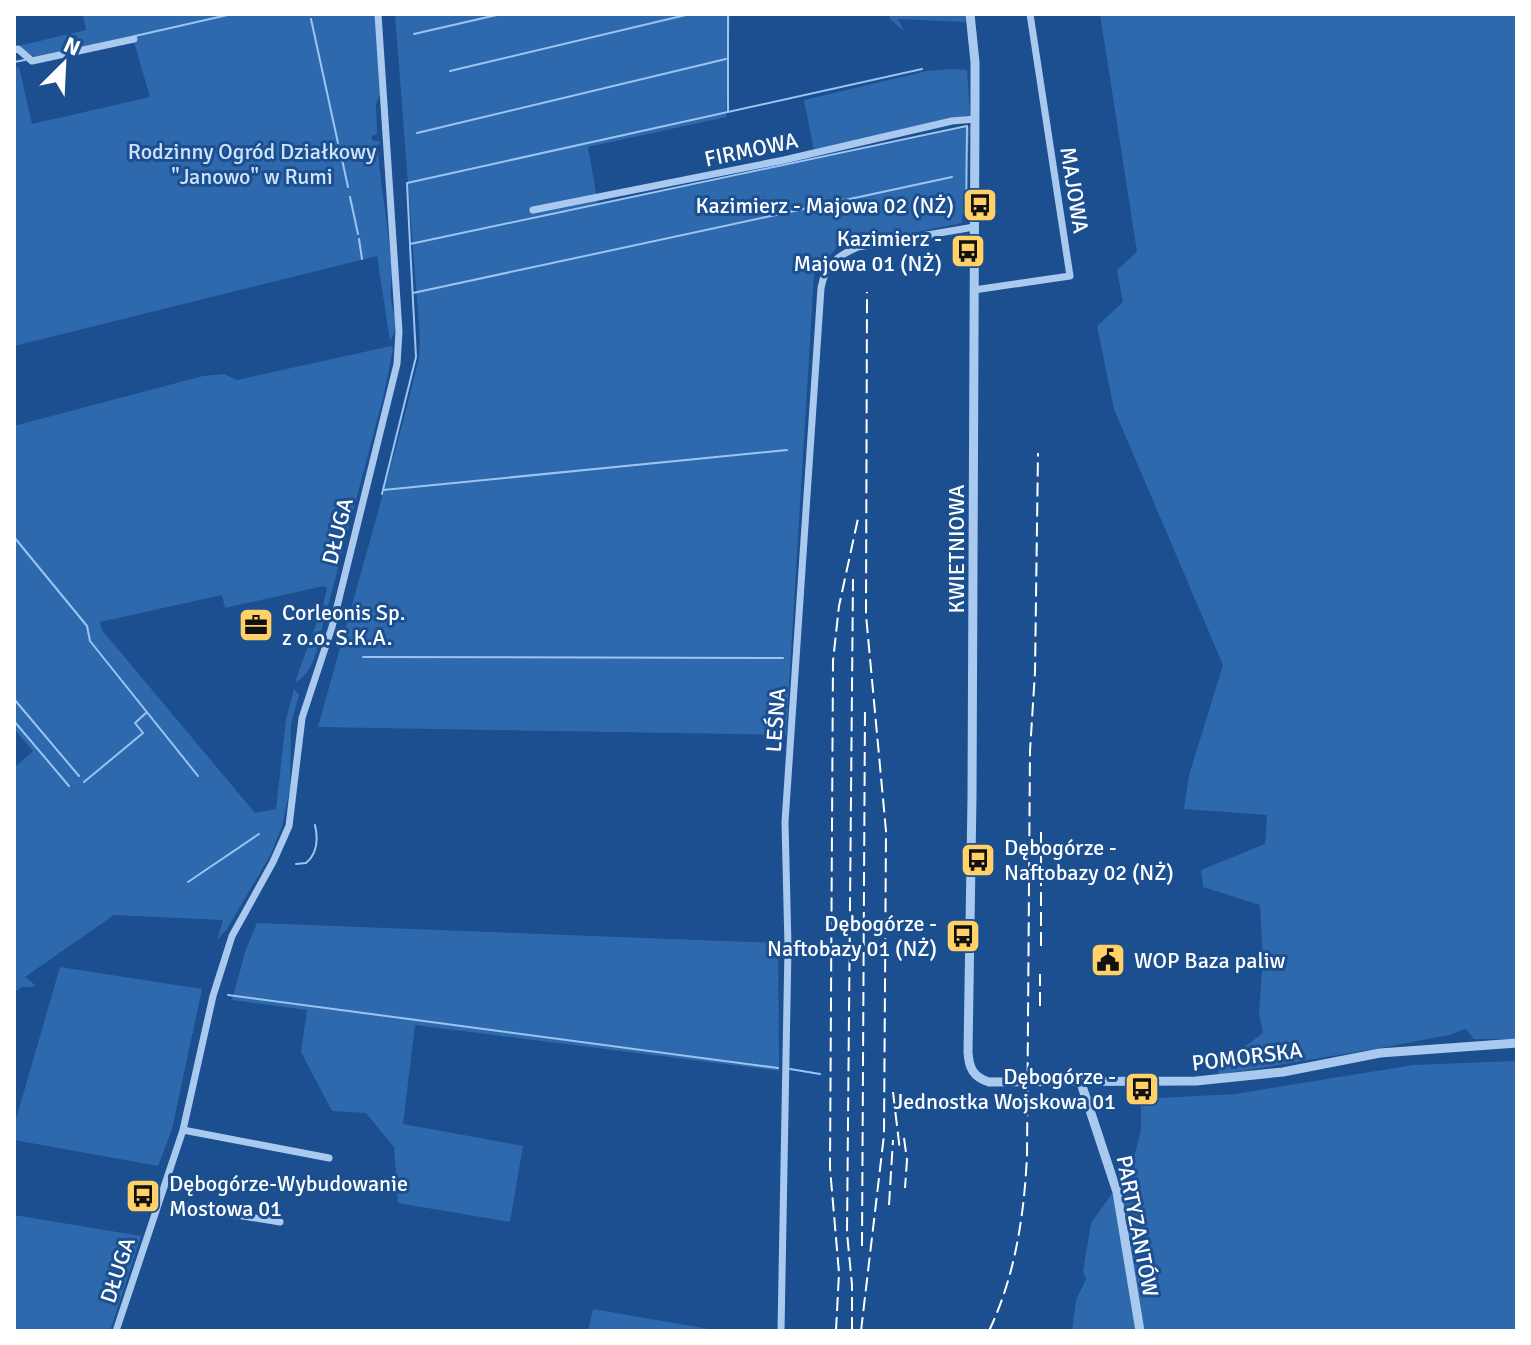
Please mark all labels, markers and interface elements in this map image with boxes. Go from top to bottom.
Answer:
north arrow [24,24,104,104]
text: N [59,31,84,62]
street label: FIRMOWA [702,126,801,173]
park label: Rodzinny Ogród Działkowy "Janowo" w Rumi [128,138,377,190]
street label: MAJOWA [1054,145,1095,236]
bus stop icon: Kazimierz - Majowa 02 (NŻ) [961,186,999,224]
place label: Kazimierz - Majowa 02 (NŻ) [696,192,954,219]
place label: Kazimierz - Majowa 01 (NŻ) [794,225,942,277]
bus stop icon: Kazimierz - Majowa 01 (NŻ) [949,232,987,270]
street label: KWIETNIOWA [943,484,970,613]
street label: DŁUGA [316,495,359,567]
place label: Corleonis Sp. z o.o. S.K.A. [282,599,405,651]
office icon: Corleonis Sp. z o.o. S.K.A. [237,606,275,644]
street label: LEŚNA [760,686,791,753]
place label: Dębogórze - Naftobazy 02 (NŻ) [1004,834,1174,886]
bus stop icon: Dębogórze - Naftobazy 02 (NŻ) [959,841,997,879]
place label: Dębogórze - Naftobazy 01 (NŻ) [767,910,937,962]
bus stop icon: Dębogórze - Naftobazy 01 (NŻ) [944,917,982,955]
public building icon: WOP Baza paliw [1089,941,1127,979]
place label: WOP Baza paliw [1134,947,1286,974]
street label: POMORSKA [1190,1036,1304,1077]
place label: Dębogórze - Jednostka Wojskowa 01 [893,1063,1116,1115]
bus stop icon: Dębogórze - Jednostka Wojskowa 01 [1123,1070,1161,1108]
street label: PARTYZANTÓW [1111,1153,1165,1299]
place label: Dębogórze-Wybudowanie Mostowa 01 [169,1170,408,1222]
bus stop icon: Dębogórze-Wybudowanie Mostowa 01 [124,1177,162,1215]
street label: DŁUGA [94,1233,141,1306]

